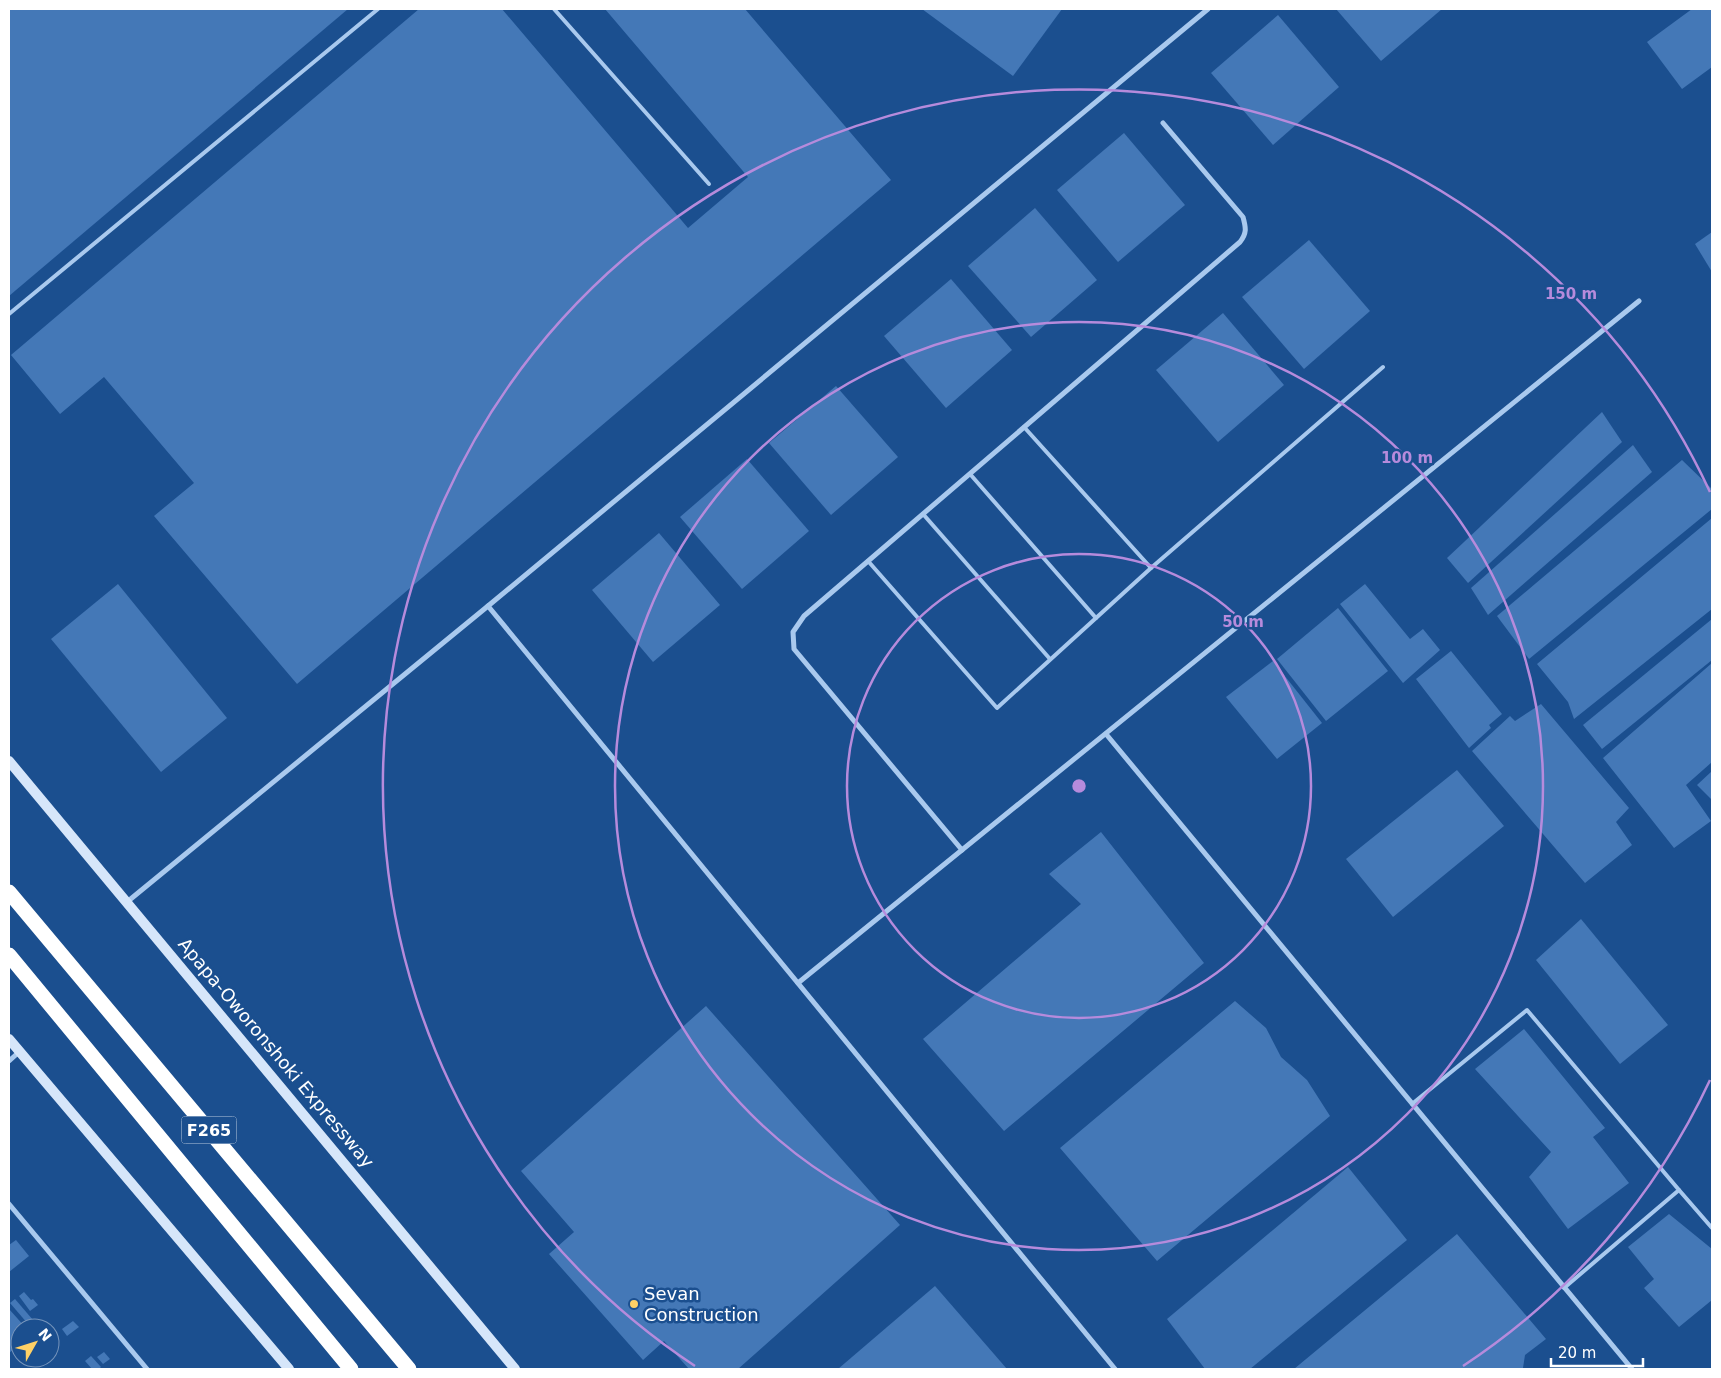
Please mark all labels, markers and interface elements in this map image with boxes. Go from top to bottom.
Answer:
text: 150 m [1545,285,1597,303]
text: 100 m [1381,449,1433,467]
text: 50 m [1222,613,1264,631]
centre of rings [1070,777,1088,795]
street label: Apapa-Oworonshoki Expressway [174,934,379,1172]
road number: F265 [182,1116,236,1144]
place label: Sevan Construction [644,1283,759,1325]
marker: Sevan Construction [628,1298,640,1310]
north arrow [10,1318,60,1368]
text: N [35,1325,55,1344]
scale bar [1551,1336,1644,1368]
text: 20 m [1558,1344,1596,1362]

